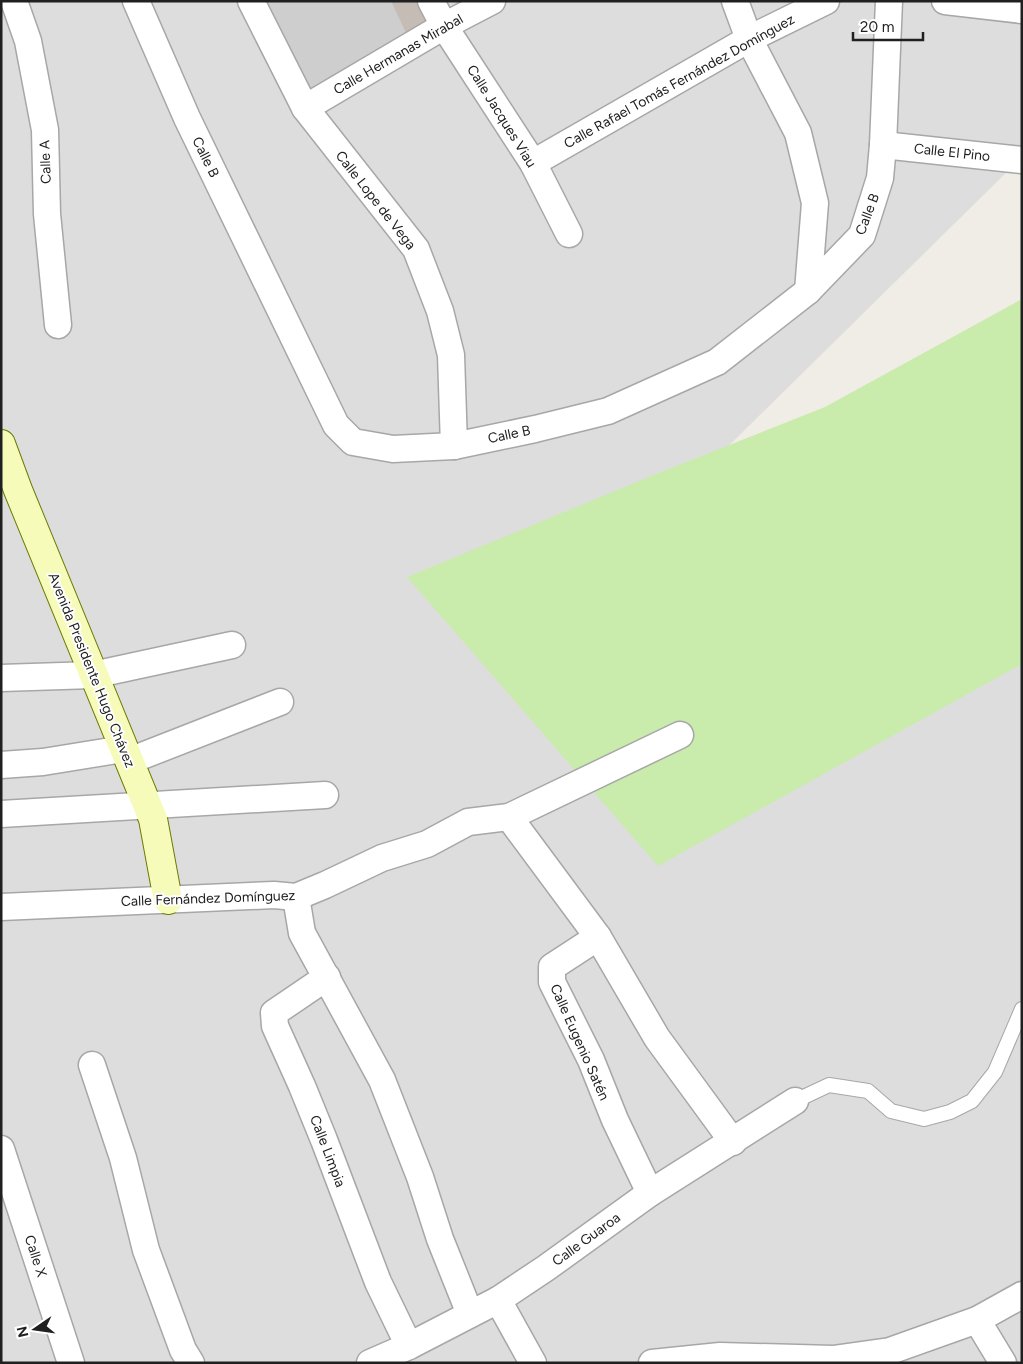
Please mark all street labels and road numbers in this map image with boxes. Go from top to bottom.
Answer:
street label: Calle Hermanas Mirabal [330,10,466,98]
street label: Calle Rafael Tomás Fernández Domínguez [561,11,798,152]
street label: Calle Jacques Viau [463,62,540,171]
street label: Calle B [188,134,223,180]
street label: Calle A [36,139,55,184]
street label: Calle El Pino [913,140,991,165]
street label: Calle Lope de Vega [332,148,419,253]
street label: Calle B [852,191,883,237]
street label: Calle B [486,422,532,447]
street label: Avenida Presidente Hugo Chávez [45,570,139,770]
street label: Calle Fernández Domínguez [120,887,296,910]
street label: Calle Eugenio Satén [546,981,613,1103]
street label: Calle Limpia [306,1113,349,1190]
street label: Calle Guaroa [549,1209,624,1270]
street label: Calle X [21,1233,50,1280]

